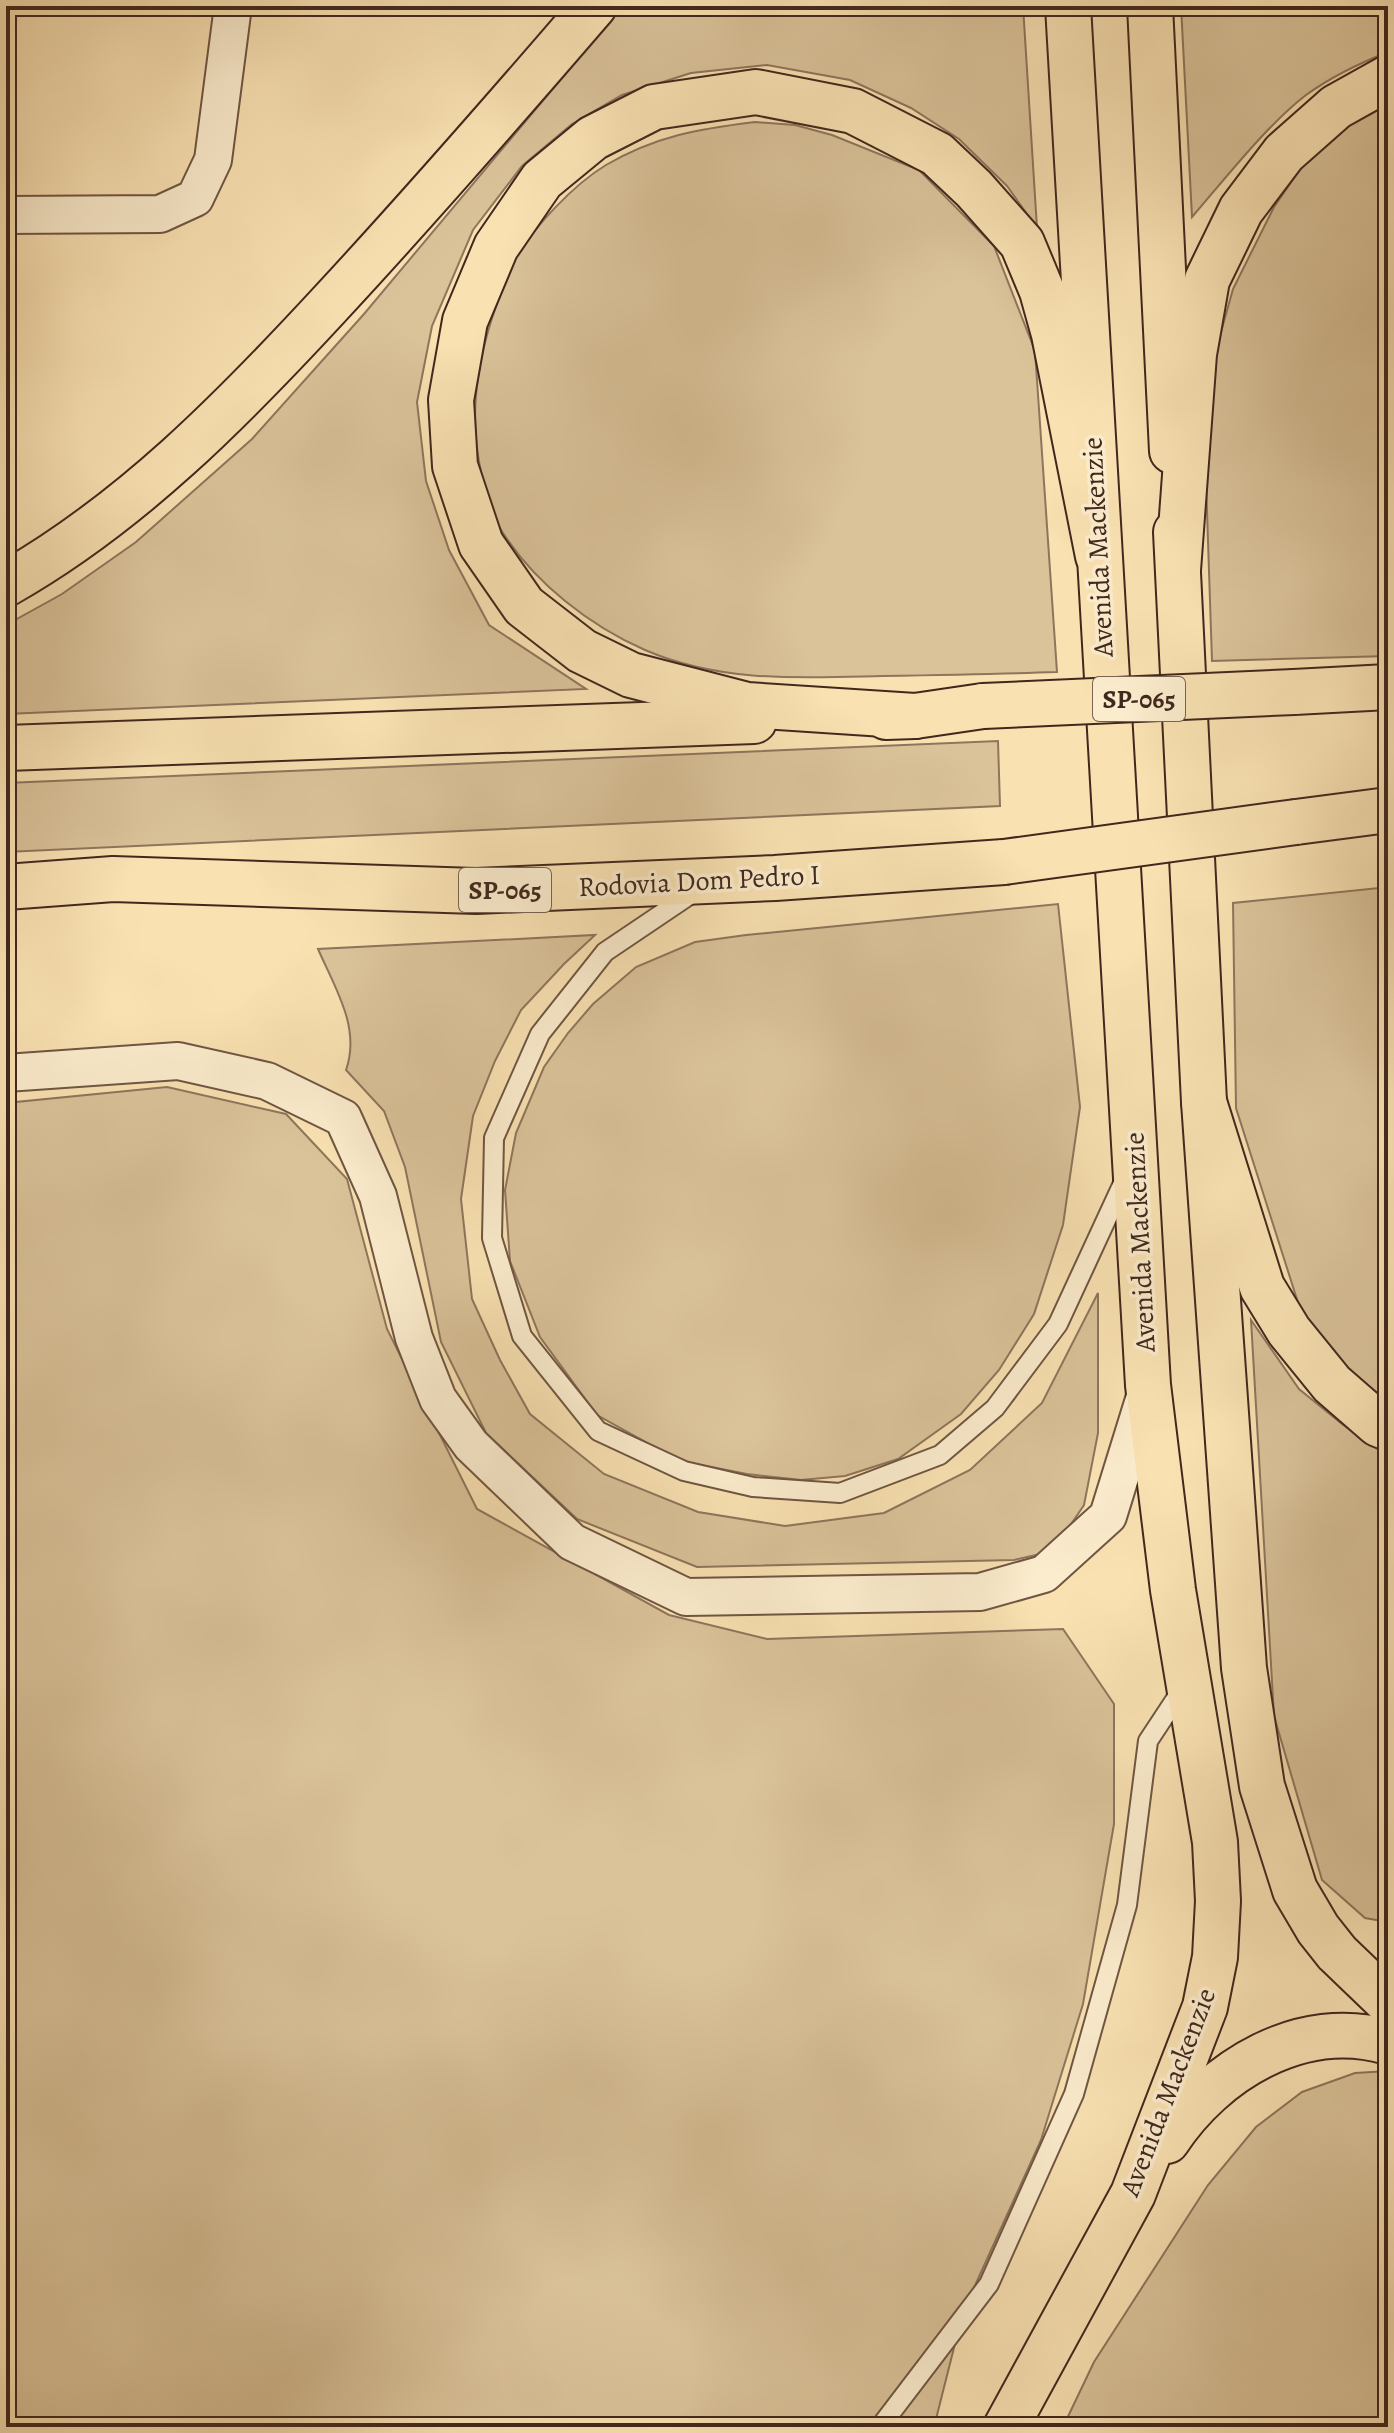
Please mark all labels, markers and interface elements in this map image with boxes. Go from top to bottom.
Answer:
street label: Avenida Mackenzie [1073,436,1123,659]
road number: SP-065 [1093,677,1185,721]
street label: Rodovia Dom Pedro I [577,856,821,906]
road number: SP-065 [459,868,551,912]
street label: Avenida Mackenzie [1115,1131,1165,1354]
street label: Avenida Mackenzie [1110,1982,1225,2203]

